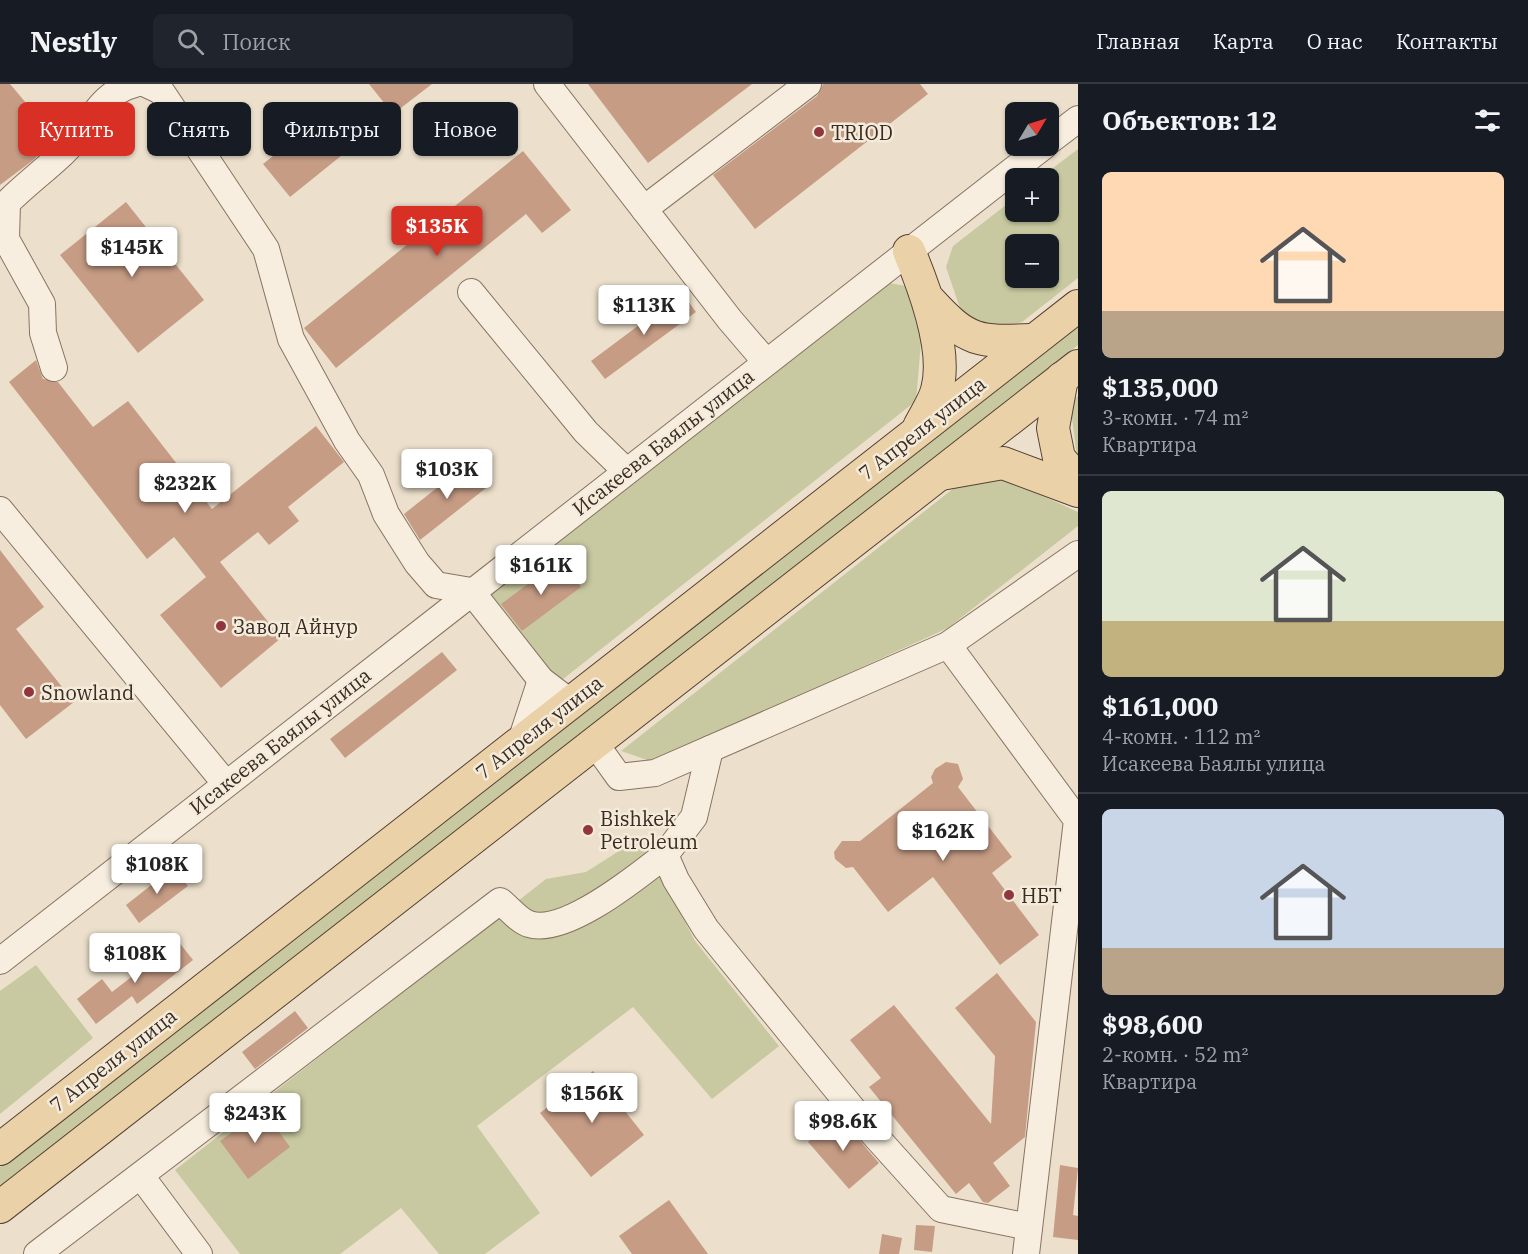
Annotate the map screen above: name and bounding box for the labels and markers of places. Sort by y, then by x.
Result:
place label: TRIOD [831,119,893,146]
marker: TRIOD [812,125,826,139]
pin: $135K [395,206,479,257]
pin: $145K [90,227,174,278]
pin: $113K [602,285,686,336]
pin: $103K [405,449,489,500]
pin: $232K [143,463,227,514]
pin: $161K [499,545,583,596]
place label: Завод Айнур [233,613,358,640]
marker: Завод Айнур [214,619,228,633]
place label: Snowland [41,679,134,706]
marker: Snowland [22,685,36,699]
place label: Bishkek Petroleum [600,805,698,855]
pin: $162K [901,811,985,862]
marker: Bishkek Petroleum [581,823,595,837]
pin: $108K [115,844,199,895]
place label: НБТ [1021,882,1062,909]
marker: НБТ [1002,888,1016,902]
pin: $108K [93,933,177,984]
pin: $156K [550,1073,634,1124]
pin: $243K [213,1093,297,1144]
pin: $98.6K [794,1101,892,1152]

